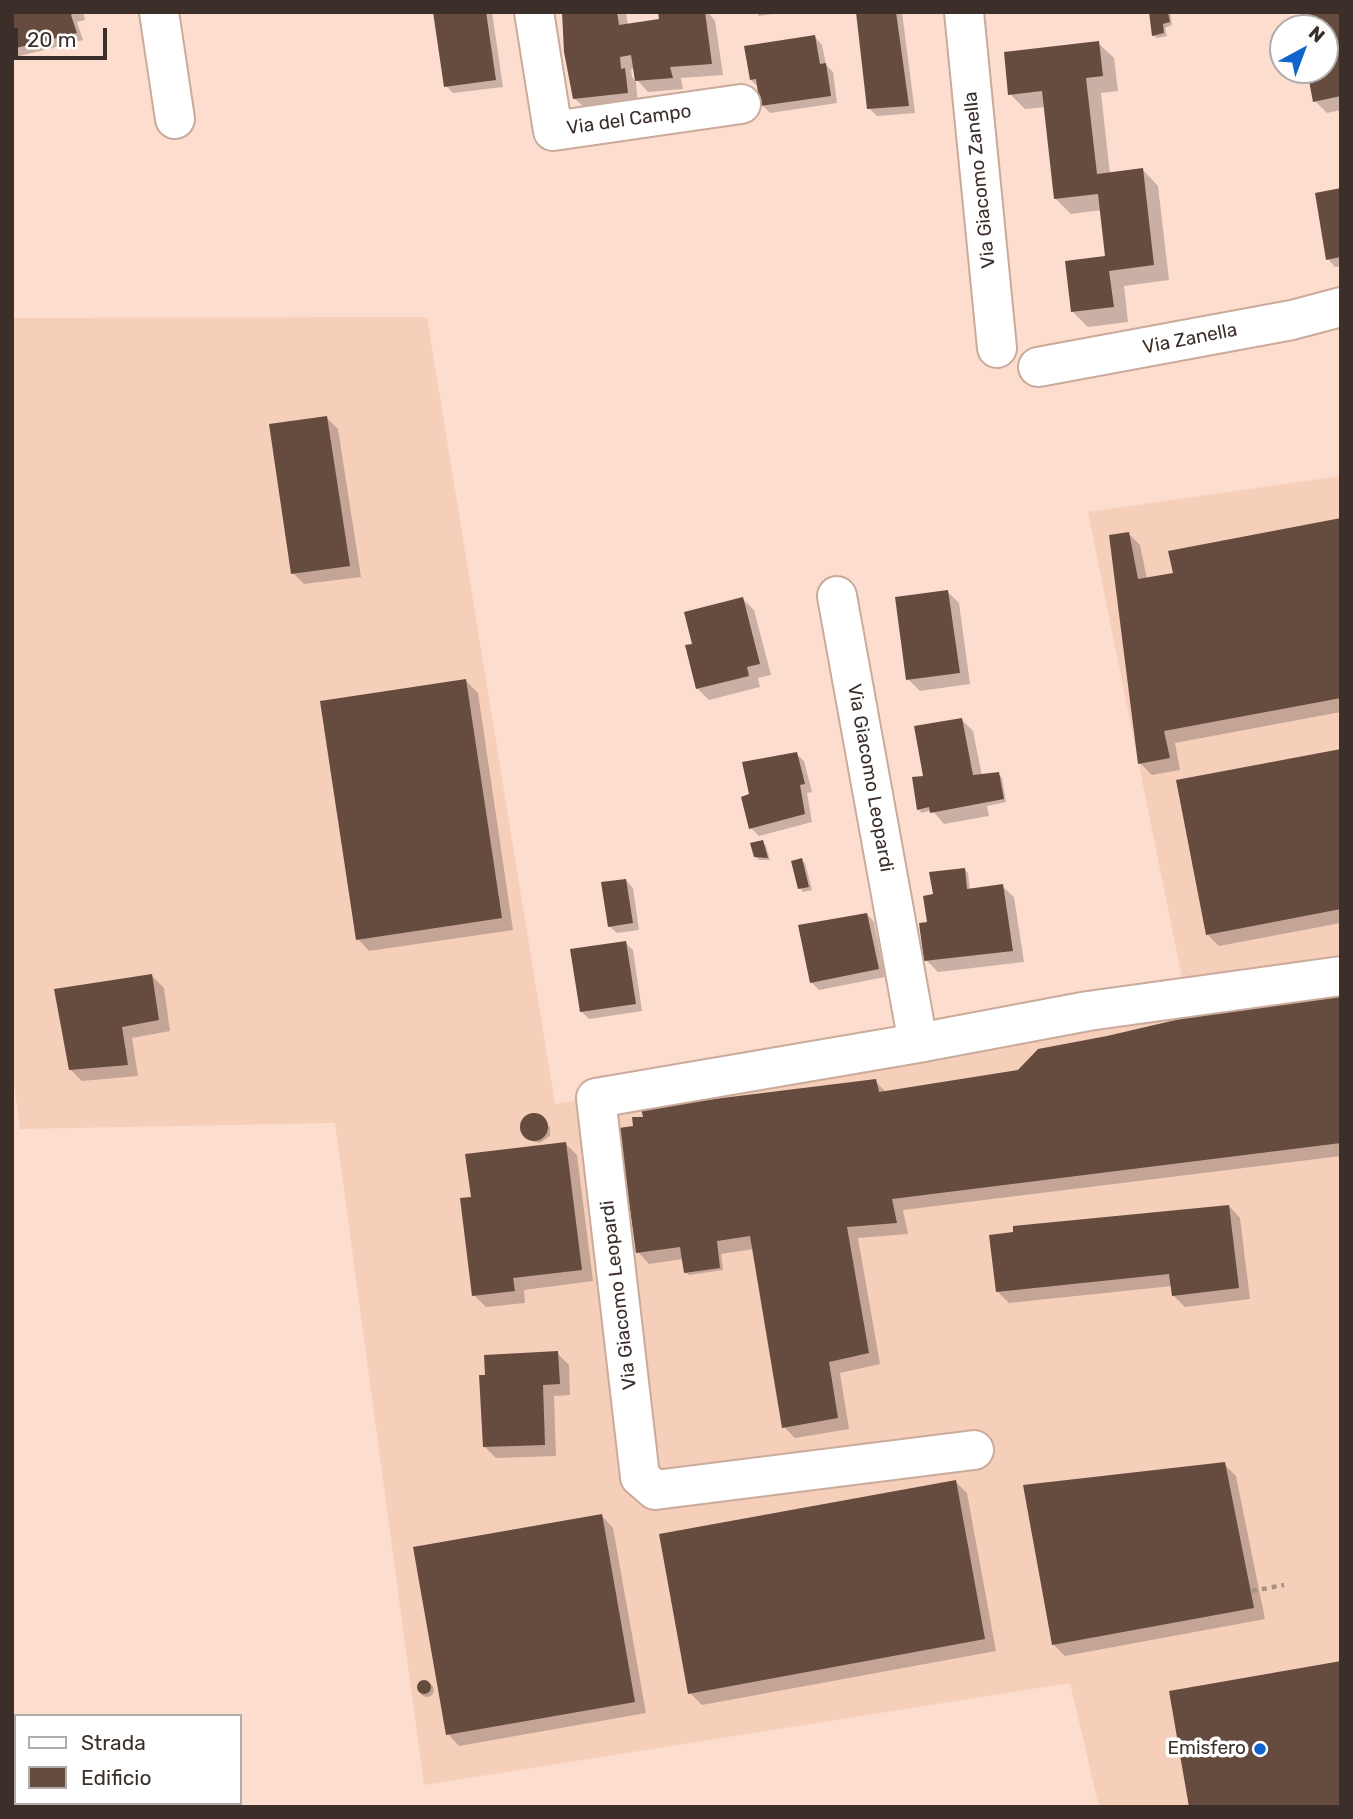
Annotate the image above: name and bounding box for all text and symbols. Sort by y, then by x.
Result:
scale bar [18,14,110,58]
north arrow [1269,14,1339,84]
text: N [1304,21,1329,47]
text: 20 m [27,27,76,52]
street label: Via Giacomo Zanella [959,90,1001,270]
street label: Via del Campo [565,100,693,140]
street label: Via Zanella [1141,319,1239,359]
street label: Via Giacomo Leopardi [842,682,898,874]
street label: Via Giacomo Leopardi [596,1199,642,1391]
legend [14,1714,242,1805]
text: Strada [81,1730,146,1755]
place label: Emisfero [1168,1738,1246,1760]
marker: Emisfero [1252,1741,1268,1757]
text: Edificio [81,1765,151,1790]

